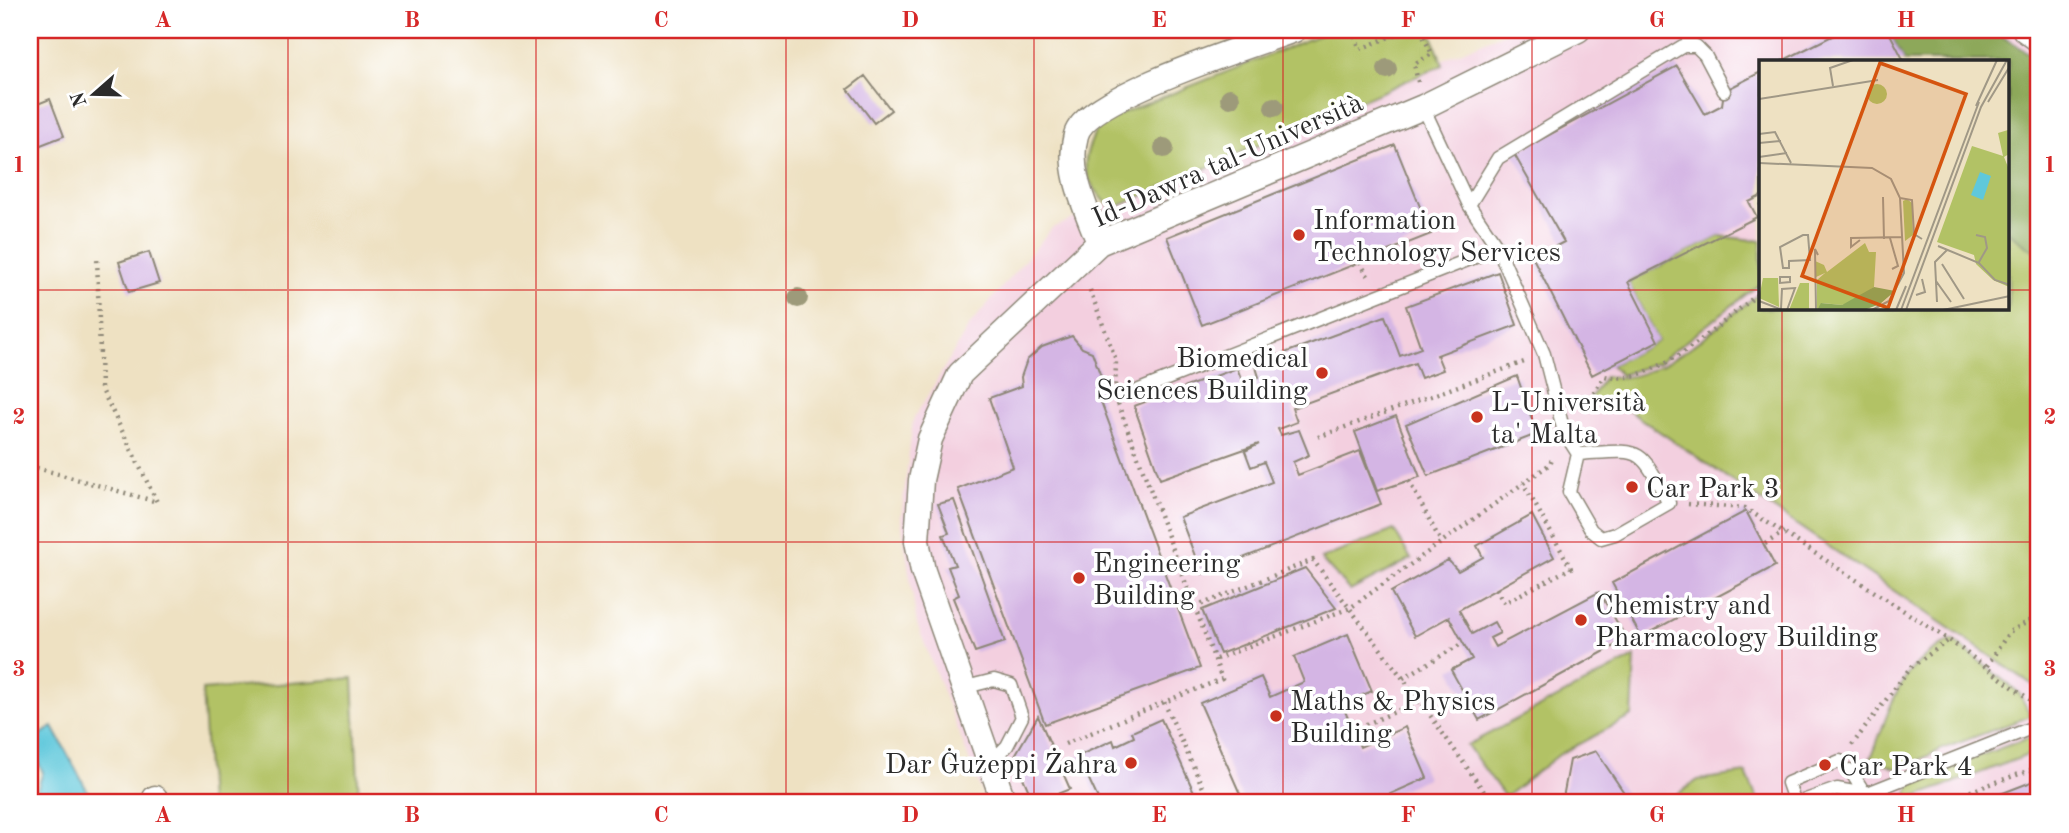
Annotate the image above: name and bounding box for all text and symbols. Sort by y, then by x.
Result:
text: A [154,9,172,32]
text: B [404,9,420,32]
text: C [653,9,669,32]
text: D [901,9,919,32]
text: E [1151,9,1167,32]
text: F [1400,9,1416,32]
text: G [1649,9,1665,32]
text: H [1897,9,1915,32]
north arrow [60,60,130,130]
inset map [1759,60,2010,310]
text: N [69,88,92,109]
street label: Id-Dawra tal-Università [1089,89,1368,234]
text: 1 [12,154,26,177]
text: 1 [2043,154,2057,177]
place label: Information Technology Services [1313,208,1561,268]
marker: Information Technology Services [1291,227,1307,243]
place label: Biomedical Sciences Building [1096,346,1308,406]
marker: Biomedical Sciences Building [1314,365,1330,381]
place label: L-Università ta' Malta [1491,390,1646,450]
text: 2 [12,406,26,429]
text: 2 [2043,406,2057,429]
marker: L-Università ta' Malta [1469,409,1485,425]
place label: Car Park 3 [1646,476,1780,504]
marker: Car Park 3 [1624,479,1640,495]
place label: Engineering Building [1093,551,1240,611]
marker: Engineering Building [1071,570,1087,586]
place label: Chemistry and Pharmacology Building [1595,593,1878,653]
marker: Chemistry and Pharmacology Building [1573,612,1589,628]
text: 3 [12,658,26,681]
text: 3 [2043,658,2057,681]
place label: Maths & Physics Building [1290,689,1495,749]
marker: Maths & Physics Building [1268,708,1284,724]
place label: Dar Ġużeppi Żahra [885,748,1117,780]
place label: Car Park 4 [1839,754,1973,782]
marker: Dar Ġużeppi Żahra [1123,755,1139,771]
marker: Car Park 4 [1817,757,1833,773]
text: A [154,804,172,827]
text: B [404,804,420,827]
text: C [653,804,669,827]
text: D [901,804,919,827]
text: E [1151,804,1167,827]
text: F [1400,804,1416,827]
text: G [1649,804,1665,827]
text: H [1897,804,1915,827]

